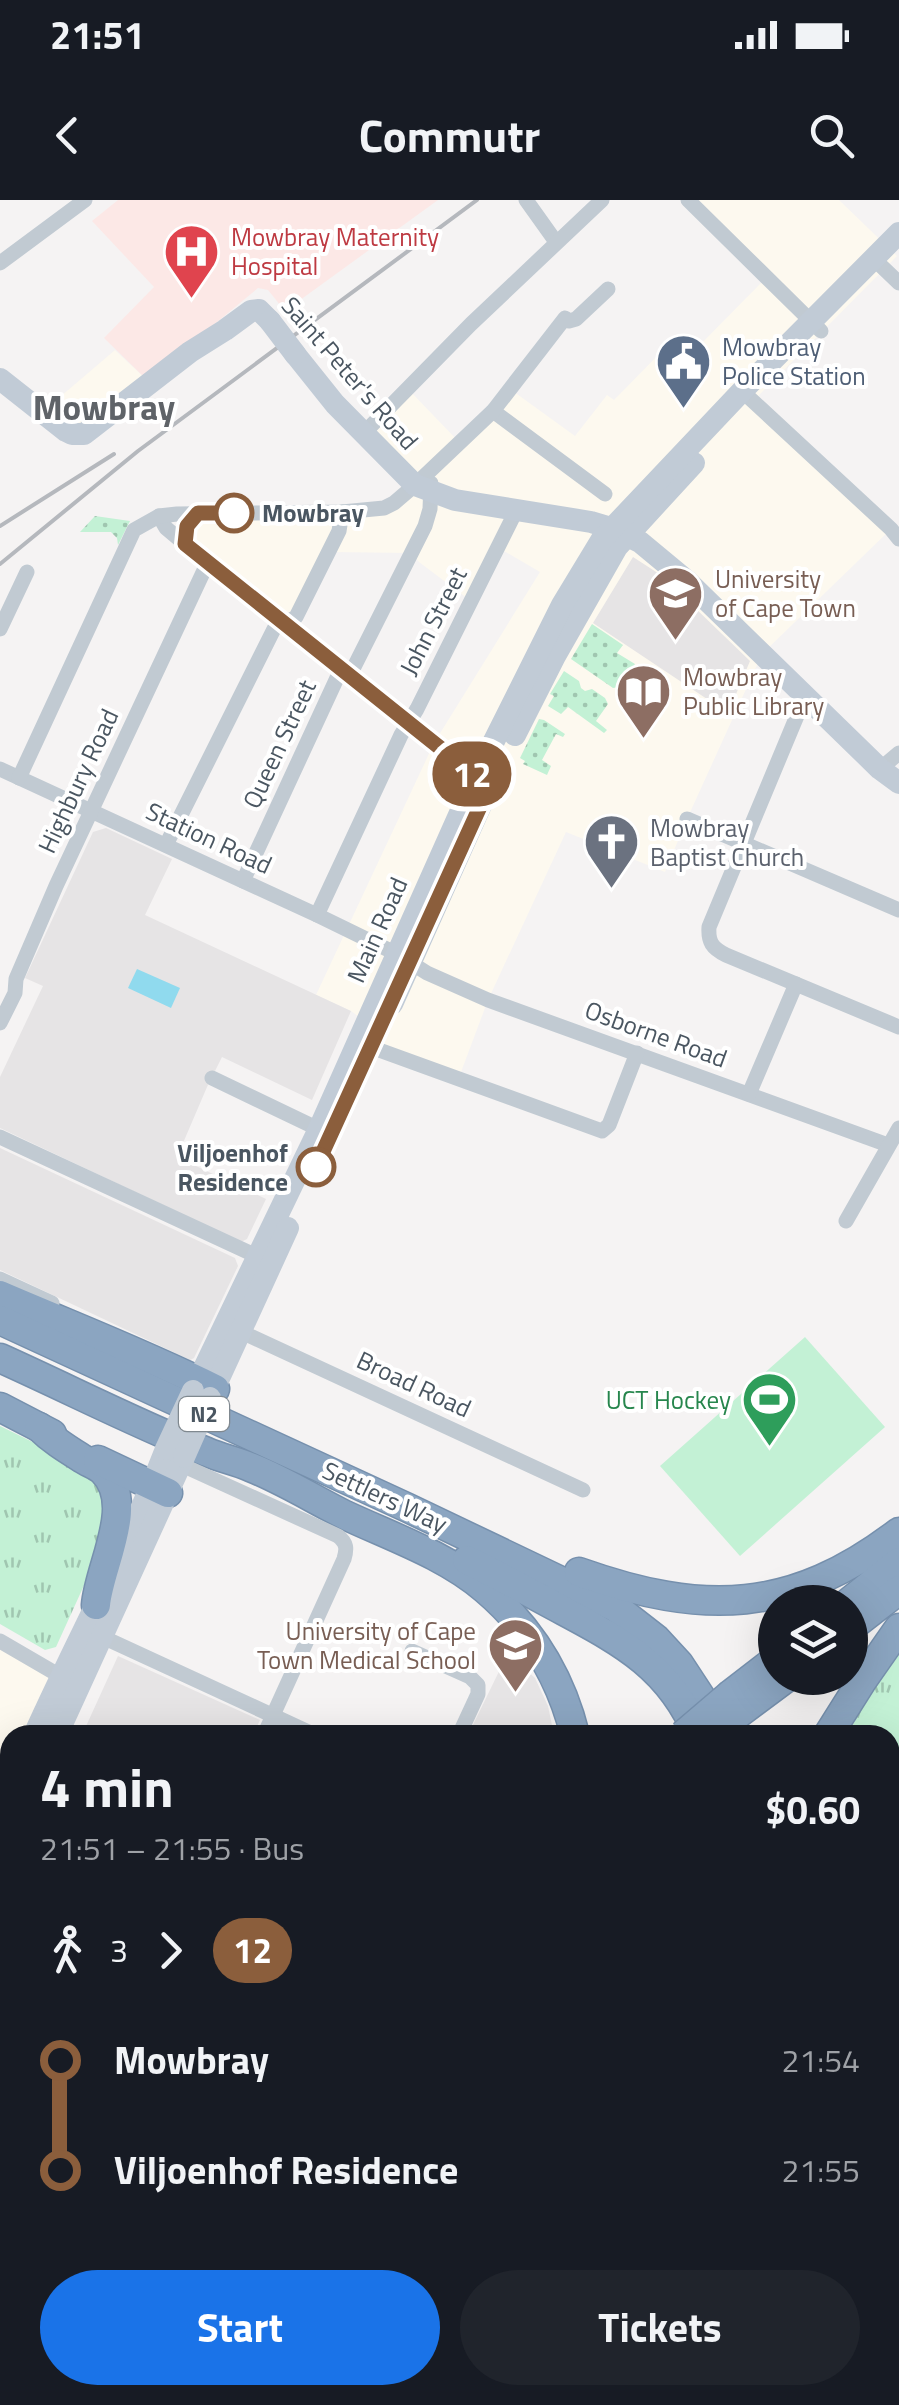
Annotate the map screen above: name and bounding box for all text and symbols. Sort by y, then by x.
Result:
text: 21:51 [50,6,145,64]
text: Commutr [359,101,540,169]
icon: back [40,108,95,163]
icon: search [804,108,859,163]
place label: Mowbray Maternity Hospital [231,218,439,285]
hospital icon: Mowbray Maternity Hospital [162,221,222,300]
street label: Saint Peter's Road [272,288,428,458]
place label: Mowbray Police Station [722,328,866,395]
public building icon: Mowbray Police Station [653,331,713,410]
district label: Mowbray [33,380,175,434]
marker: Mowbray [215,494,253,532]
place label: Mowbray [262,494,364,532]
street label: John Street [389,560,477,682]
place label: University of Cape Town [715,560,856,627]
school or university icon: University of Cape Town [646,563,706,642]
place label: Mowbray Public Library [683,658,824,725]
library icon: Mowbray Public Library [614,661,674,740]
street label: Queen Street [233,673,326,815]
street label: Highbury Road [28,703,128,859]
line badge: 12 [427,742,517,806]
text: 12 [452,747,492,801]
street label: Station Road [140,792,278,884]
place label: Mowbray Baptist Church [650,809,804,876]
church icon: Mowbray Baptist Church [581,812,641,891]
street label: Main Road [337,871,417,989]
street label: Osborne Road [580,991,732,1077]
place label: Viljoenhof Residence [177,1134,288,1201]
marker: Viljoenhof Residence [297,1148,335,1186]
street label: Broad Road [351,1341,477,1427]
sports icon: UCT Hockey [740,1370,800,1449]
place label: UCT Hockey [606,1381,731,1419]
road number: N2 [179,1397,229,1431]
street label: Settlers Way [316,1451,454,1543]
map controls [758,1585,868,1695]
button: layers [758,1585,868,1695]
place label: University of Cape Town Medical School [257,1612,476,1679]
school or university icon: University of Cape Town Medical School [485,1615,545,1694]
text: 4 min [40,1745,174,1828]
text: $0.60 [765,1781,860,1839]
text: 21:51 – 21:55 · Bus [40,1824,304,1872]
icon: walk [40,1923,95,1978]
icon: forward [143,1923,198,1978]
text: 12 [233,1923,272,1977]
text: 3 [110,1926,128,1974]
text: Mowbray [114,2031,269,2089]
text: 21:54 [781,2036,860,2084]
text: Viljoenhof Residence [114,2141,458,2199]
text: 21:55 [781,2146,860,2194]
button: Start [40,2270,440,2385]
button: Tickets [460,2270,860,2385]

